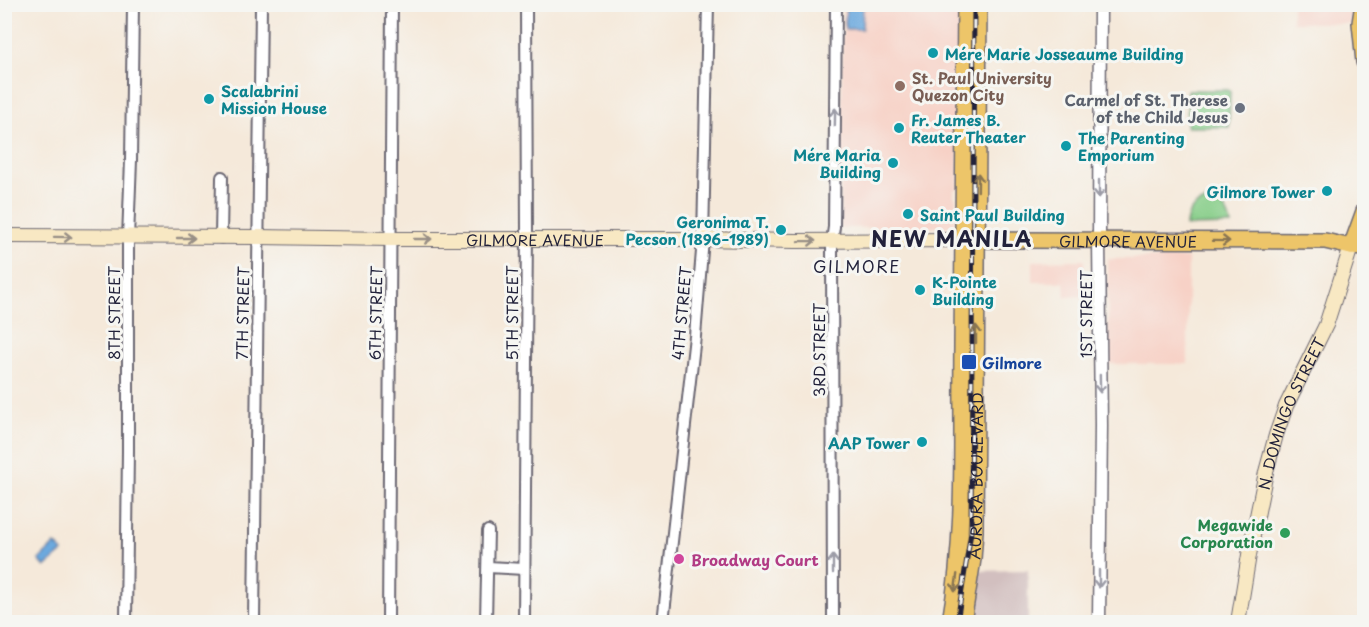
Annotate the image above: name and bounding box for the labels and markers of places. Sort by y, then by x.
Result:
place label: Mére Marie Josseaume Building [945,42,1184,65]
marker: Mére Marie Josseaume Building [926,46,940,60]
place label: St. Paul University Quezon City [912,66,1052,106]
place label: Scalabrini Mission House [221,79,327,119]
marker: St. Paul University Quezon City [893,79,907,93]
place label: Carmel of St. Therese of the Child Jesus [1065,88,1228,128]
marker: Scalabrini Mission House [202,92,216,106]
marker: Carmel of St. Therese of the Child Jesus [1233,101,1247,115]
place label: Fr. James B. Reuter Theater [911,108,1026,148]
marker: Fr. James B. Reuter Theater [892,121,906,135]
place label: The Parenting Emporium [1078,126,1185,166]
marker: The Parenting Emporium [1059,139,1073,153]
place label: Mére Maria Building [793,143,882,183]
marker: Mére Maria Building [886,156,900,170]
place label: Gilmore Tower [1207,180,1315,203]
marker: Gilmore Tower [1320,184,1334,198]
place label: Saint Paul Building [920,203,1065,226]
marker: Saint Paul Building [901,207,915,221]
place label: Geronima T. Pecson (1896–1989) [626,210,769,250]
marker: Geronima T. Pecson (1896–1989) [774,223,788,237]
place label: K-Pointe Building [932,270,997,310]
marker: K-Pointe Building [913,283,927,297]
place label: Gilmore [982,351,1042,374]
marker: Gilmore [960,353,978,371]
place label: AAP Tower [827,431,910,454]
marker: AAP Tower [915,435,929,449]
place label: Megawide Corporation [1180,513,1273,553]
marker: Megawide Corporation [1278,526,1292,540]
place label: Broadway Court [691,548,819,571]
marker: Broadway Court [672,552,686,566]

